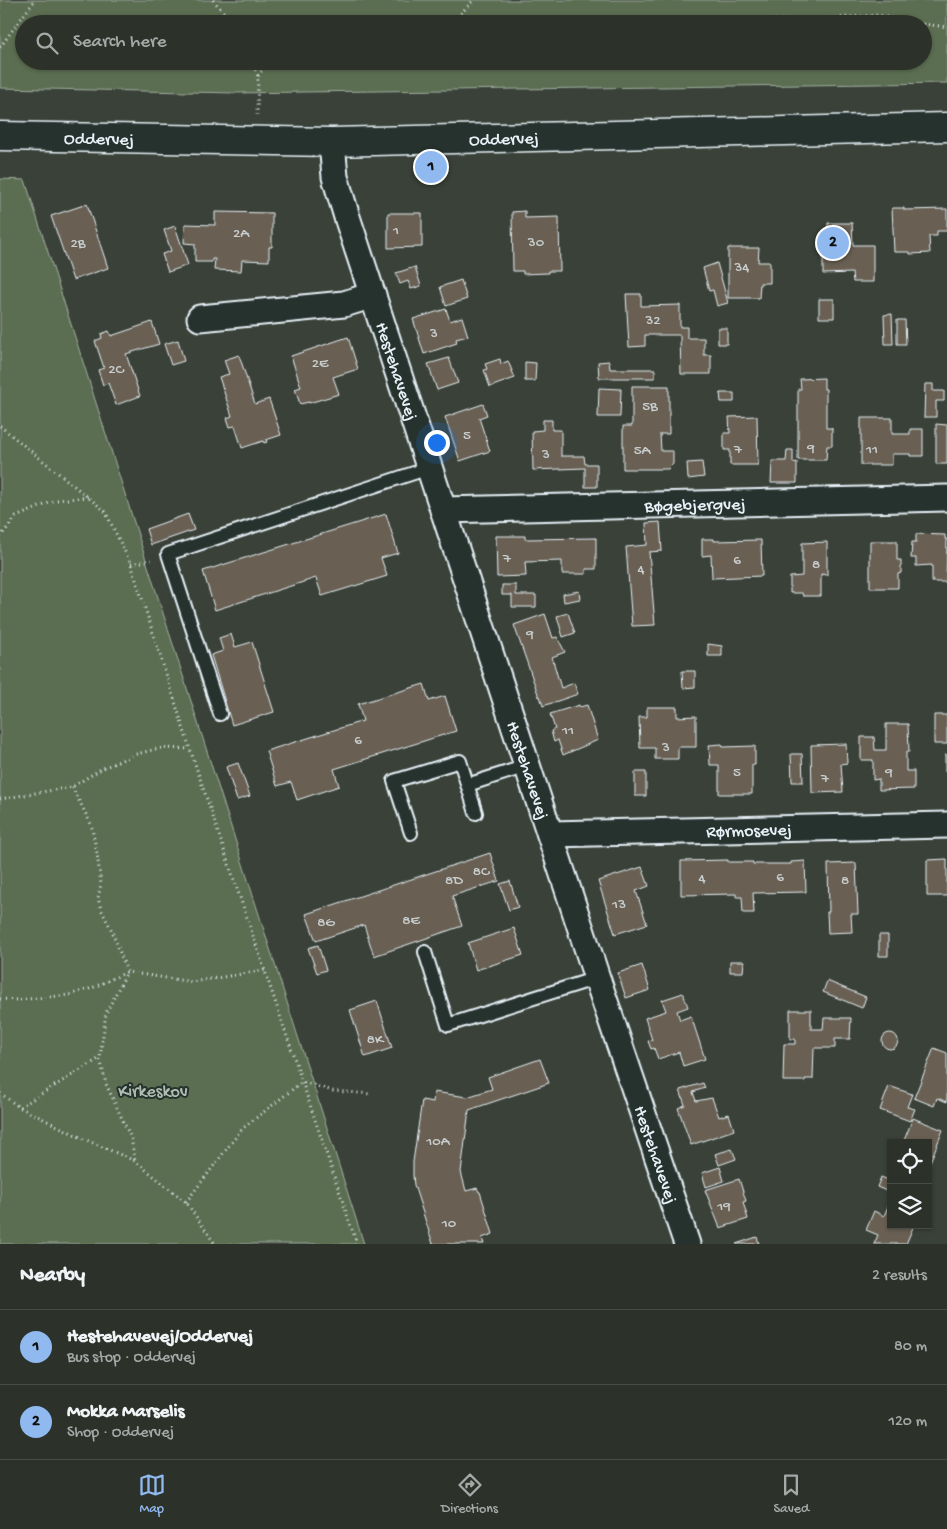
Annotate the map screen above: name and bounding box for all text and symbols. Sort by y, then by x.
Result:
search box [15,15,932,70]
icon: search [33,29,61,57]
text: Search here [73,31,167,54]
street label: Oddervej [64,129,134,151]
street label: Oddervej [469,129,539,152]
pin: 1 [415,148,447,186]
house number: 1 [392,222,399,240]
pin: 2 [817,224,849,262]
house number: 2A [233,225,250,243]
house number: 30 [527,234,545,252]
house number: 2B [70,235,86,253]
house number: 34 [734,259,749,277]
house number: 32 [644,312,661,330]
street label: Hestehavevej [369,320,421,424]
house number: 3 [429,325,438,343]
house number: 2E [312,355,329,373]
house number: 2C [108,361,125,379]
house number: 5B [642,398,658,416]
house number: 5 [463,427,471,445]
your location [424,430,450,456]
house number: 9 [806,440,815,458]
house number: 7 [733,441,743,459]
house number: 11 [865,441,878,459]
house number: 5A [634,442,652,460]
house number: 3 [541,446,550,464]
street label: Bøgebjergvej [643,495,746,518]
house number: 7 [502,550,512,568]
house number: 6 [733,552,741,570]
house number: 8 [812,556,820,574]
house number: 4 [637,561,645,579]
house number: 9 [525,626,534,644]
street label: Hestehavevej [500,719,552,823]
house number: 11 [561,722,574,740]
house number: 6 [354,732,362,750]
house number: 3 [661,739,670,757]
house number: 5 [733,764,741,782]
house number: 9 [884,764,893,782]
house number: 7 [820,770,830,788]
street label: Rørmosevej [706,821,792,843]
house number: 8C [473,863,490,881]
house number: 6 [776,869,784,887]
house number: 4 [698,870,706,888]
house number: 8D [445,872,463,890]
house number: 8 [841,872,849,890]
house number: 13 [611,896,626,914]
house number: 8E [402,912,420,930]
house number: 8G [317,914,335,932]
house number: 8K [367,1031,385,1049]
park label: Kirkeskov [118,1082,188,1103]
street label: Hestehavevej [628,1103,681,1207]
house number: 10A [425,1133,451,1151]
map controls [887,1139,932,1229]
button: locate [887,1139,932,1184]
button: layers [887,1184,932,1229]
house number: 19 [716,1198,731,1216]
house number: 10 [441,1215,457,1233]
text: Nearby [20,1264,85,1289]
text: 2 results [872,1267,927,1286]
text: Hestehavevej/Oddervej [67,1326,253,1349]
text: 1 [33,1338,39,1357]
text: 80 m [894,1338,927,1357]
text: Bus stop · Oddervej [67,1349,196,1368]
text: Mokka Marselis [67,1401,185,1424]
text: 2 [32,1413,40,1432]
text: 120 m [888,1413,927,1432]
text: Shop · Oddervej [67,1424,174,1443]
tab: Map [138,1471,166,1518]
tab: Directions [441,1471,498,1518]
tab: Saved [773,1471,809,1518]

